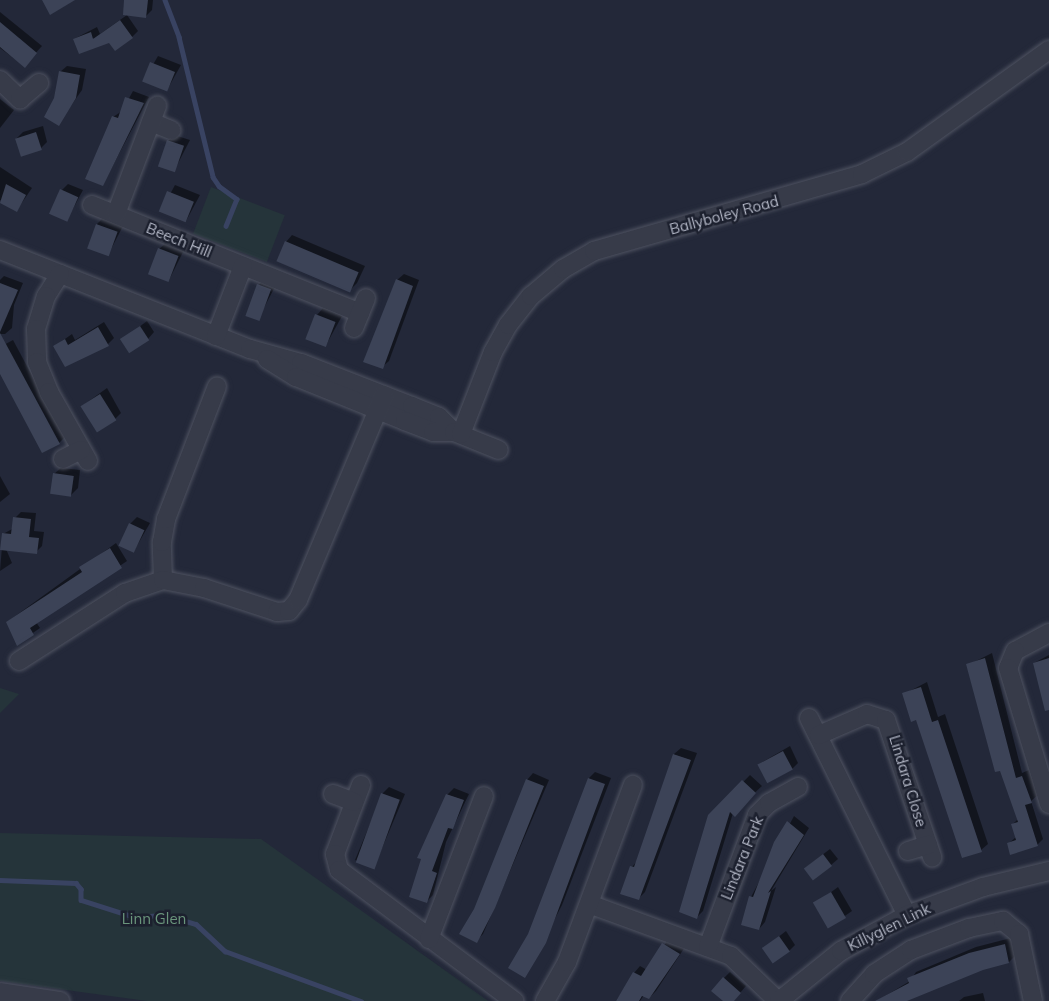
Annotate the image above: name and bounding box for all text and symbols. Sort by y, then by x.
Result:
street label: Ballyboley Road [668,192,780,238]
street label: Beech Hill [144,219,214,261]
street label: Lindara Close [886,733,930,829]
street label: Lindara Park [717,814,767,902]
street label: Killyglen Link [845,899,933,955]
park label: Linn Glen [122,910,186,928]

